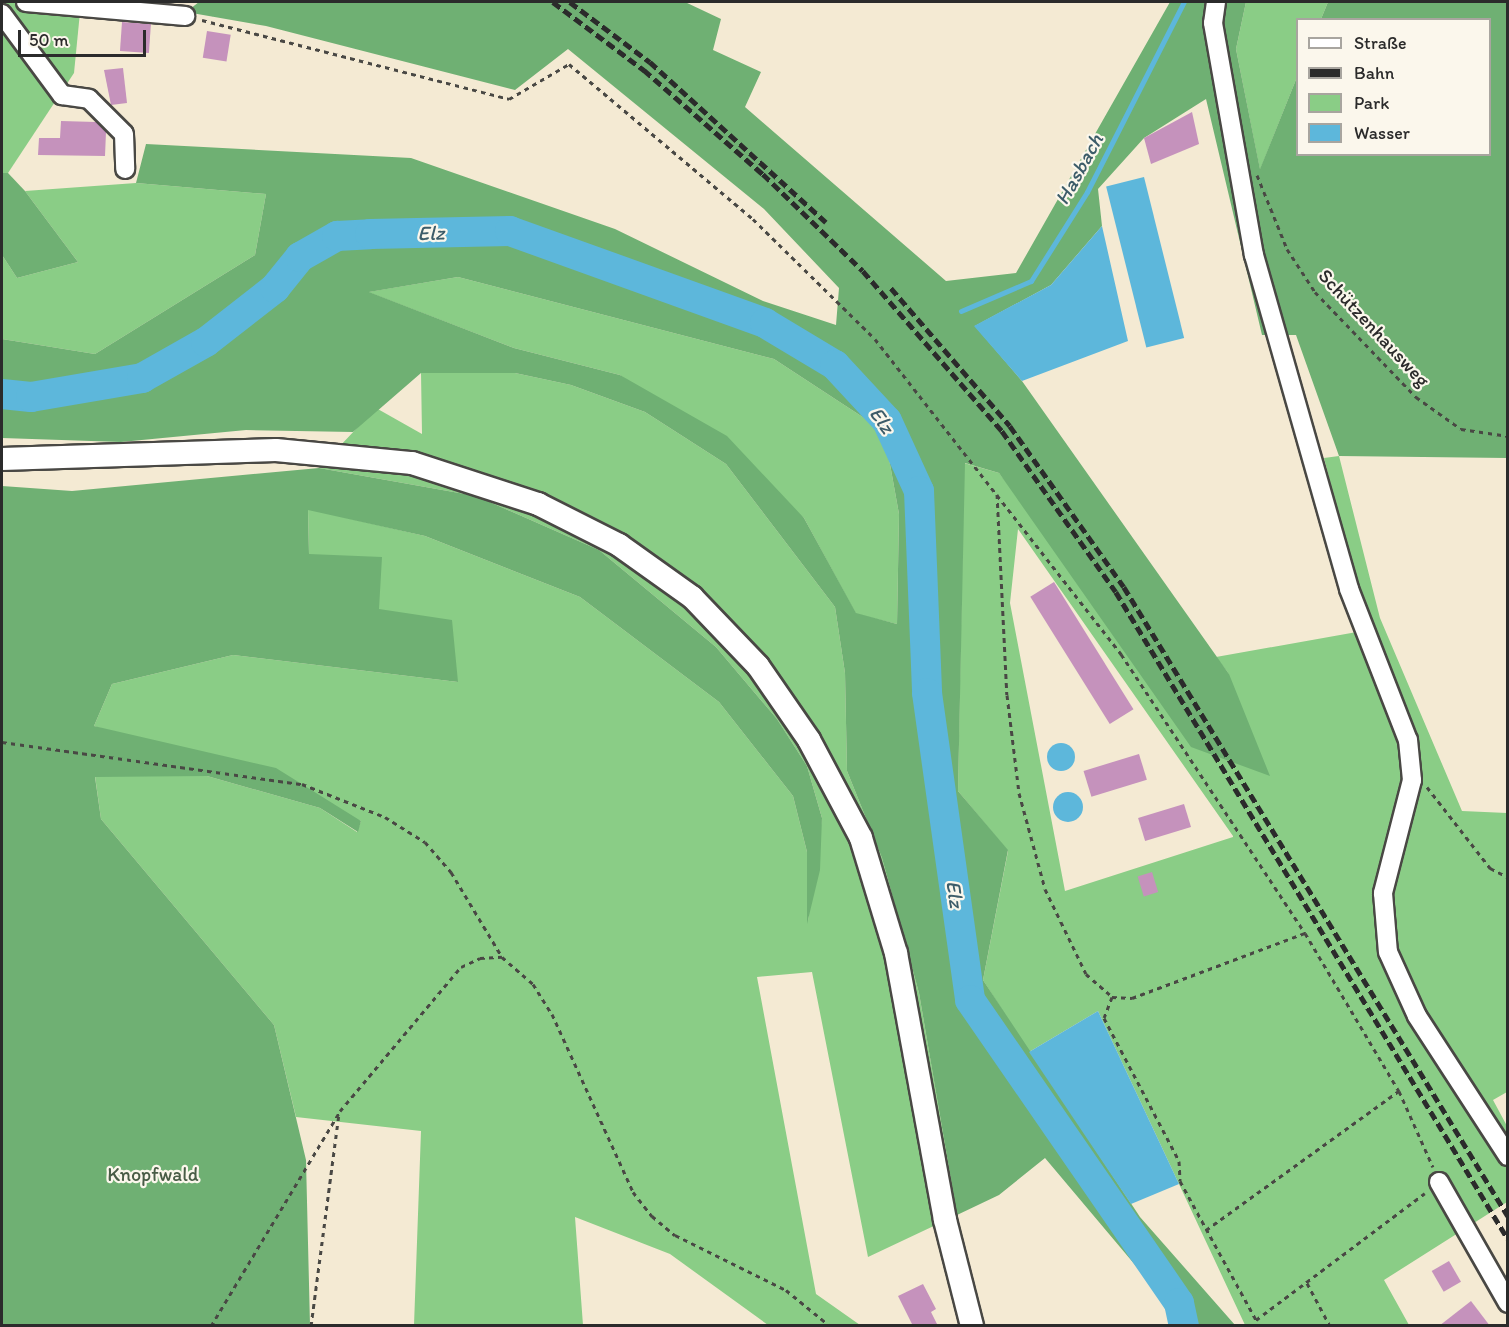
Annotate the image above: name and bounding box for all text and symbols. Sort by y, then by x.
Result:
scale bar [21,18,148,56]
legend [1296,18,1491,156]
text: 50 m [29,29,69,51]
text: Straße [1354,32,1407,54]
text: Bahn [1354,62,1394,84]
text: Park [1354,92,1389,114]
text: Wasser [1354,122,1410,144]
water label: Hasbach [1049,129,1109,209]
water label: Elz [417,220,445,246]
street label: Schützenhausweg [1313,264,1435,392]
water label: Elz [864,402,900,438]
water label: Elz [941,879,969,909]
park label: Knopfwald [107,1162,199,1186]

